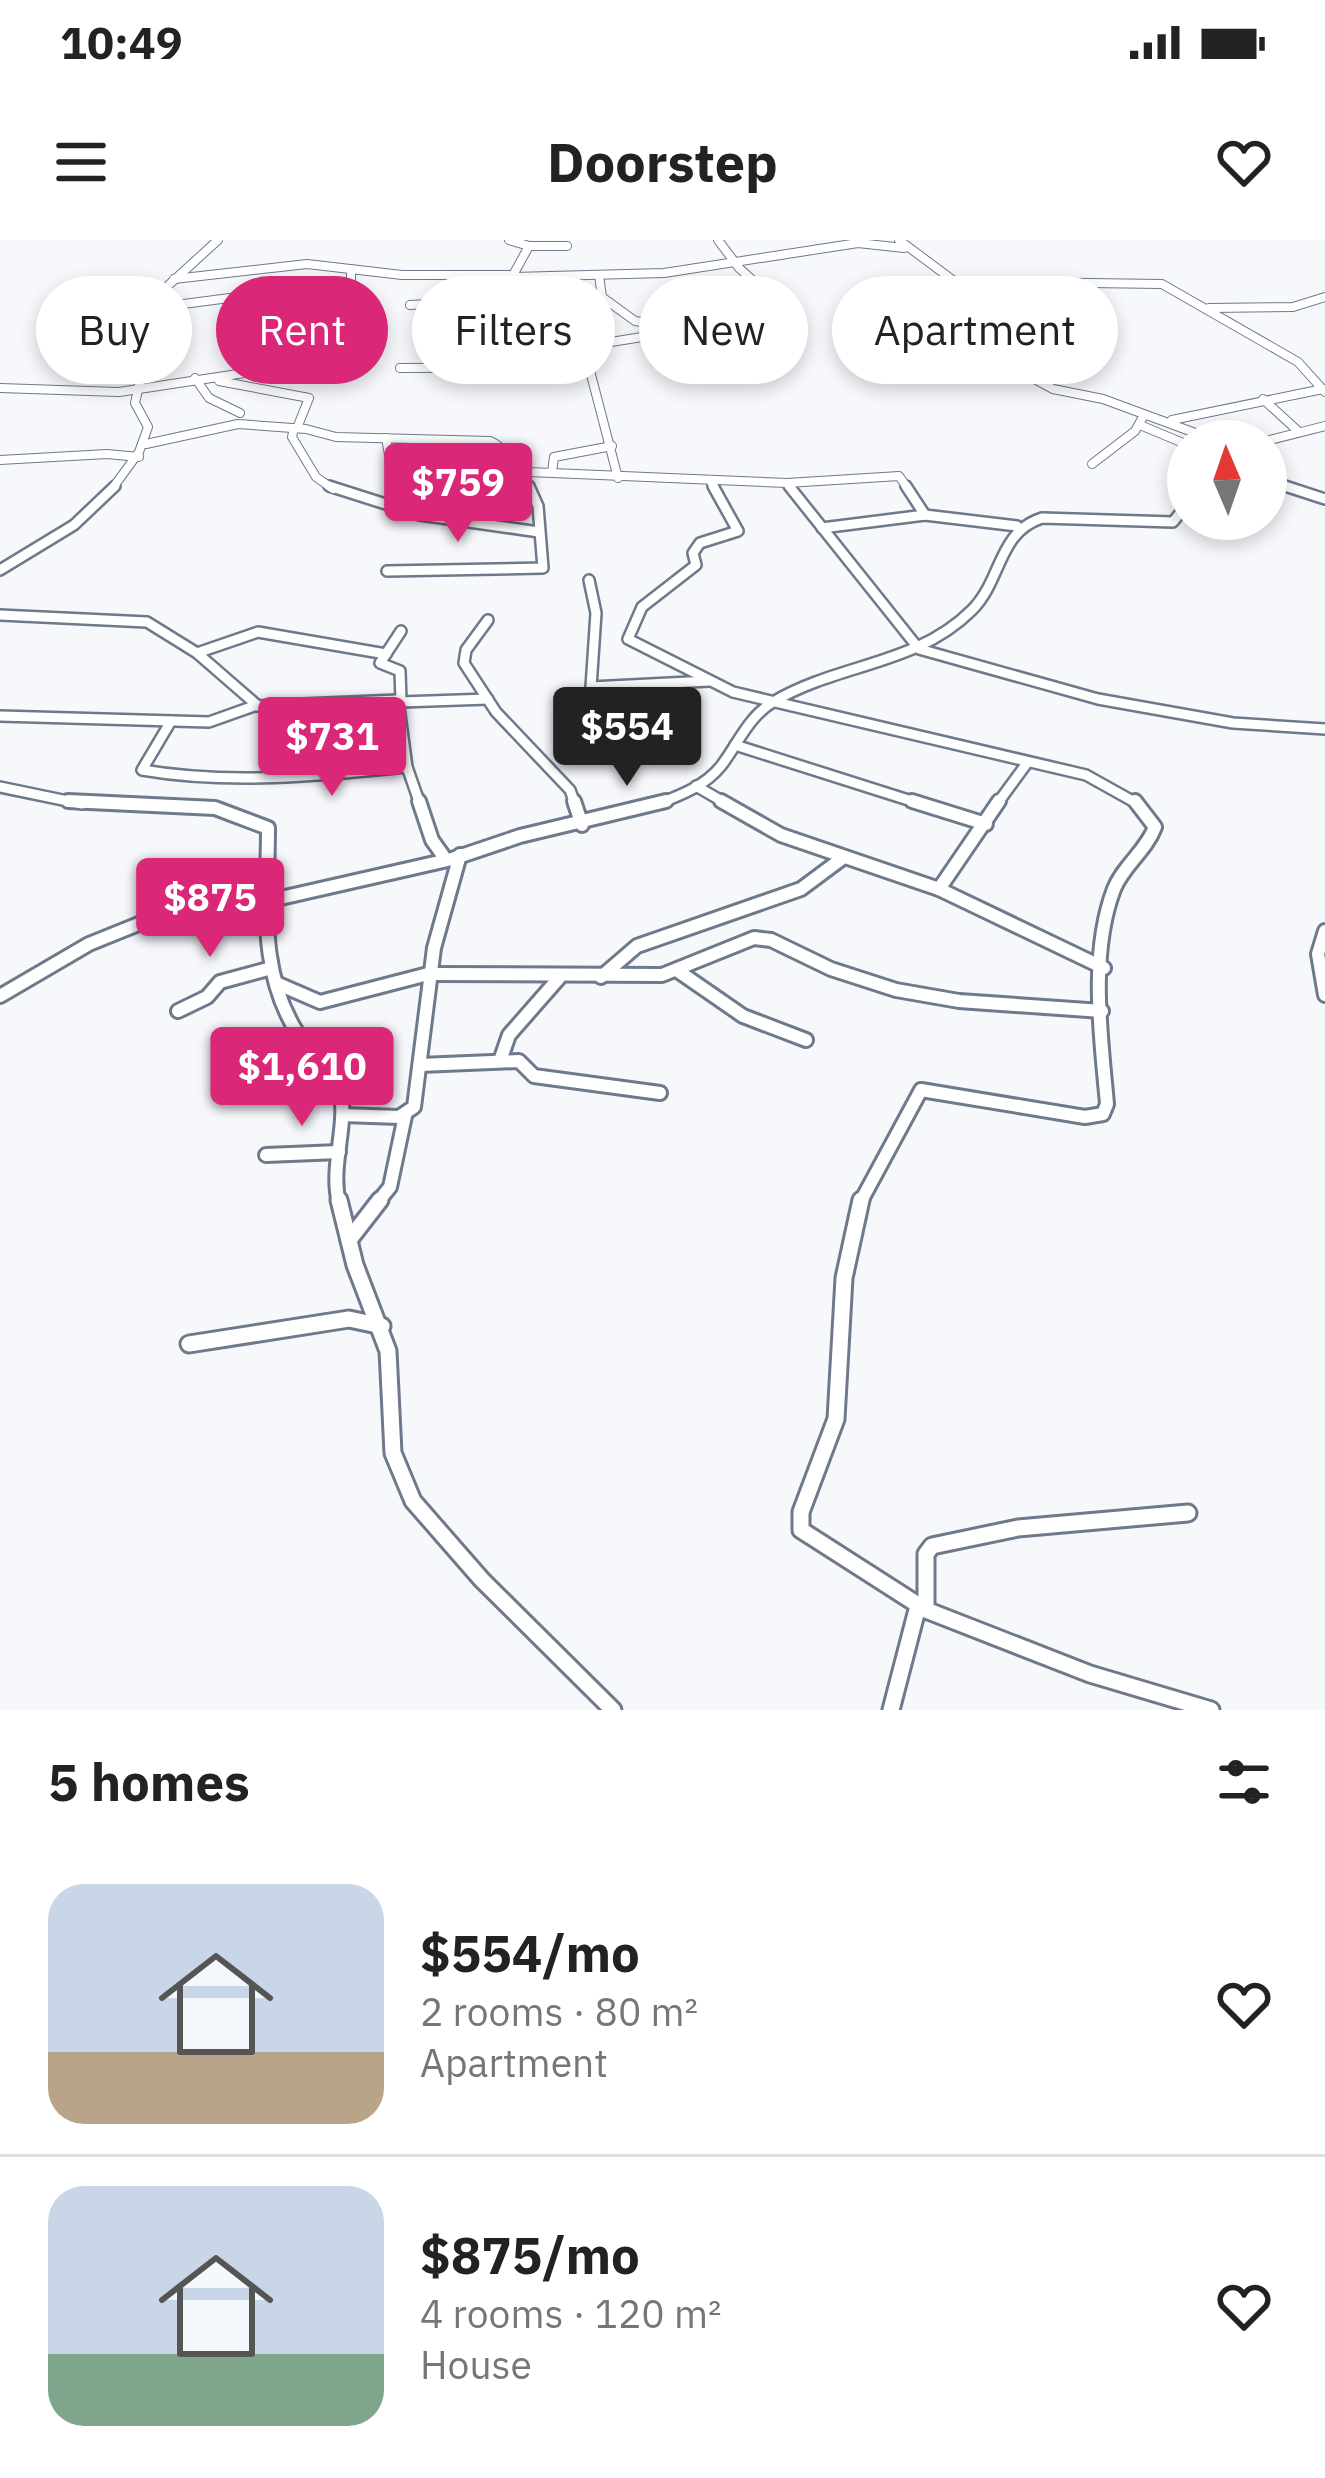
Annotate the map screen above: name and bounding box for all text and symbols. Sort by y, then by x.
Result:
text: 10:49 [60,13,183,71]
text: Doorstep [547,127,778,197]
icon: menu [48,129,114,195]
icon: heart [1211,129,1277,195]
chip: Buy [36,276,192,384]
chip: Rent [216,276,388,384]
chip: Filters [412,276,615,384]
chip: New [639,276,808,384]
chip: Apartment [832,276,1118,384]
north arrow [1167,420,1287,540]
map controls [1167,420,1287,540]
pin: $759 [387,443,529,545]
text: $759 [411,456,505,507]
pin: $554 [556,687,698,789]
pin: $731 [261,697,403,799]
text: $554 [580,700,674,751]
text: $731 [285,710,379,761]
pin: $875 [139,858,281,960]
text: $875 [163,871,257,922]
pin: $1,610 [204,1027,400,1129]
text: $1,610 [237,1040,367,1091]
text: 5 homes [48,1749,250,1815]
icon: filters [1211,1749,1277,1815]
text: $554/mo [420,1920,640,1986]
icon: home [144,1932,288,2076]
icon: heart [1211,1971,1277,2037]
text: 2 rooms · 80 m² [420,1986,698,2037]
text: Apartment [420,2037,608,2088]
text: $875/mo [420,2222,640,2288]
icon: home [144,2234,288,2378]
icon: heart [1211,2273,1277,2339]
text: 4 rooms · 120 m² [420,2288,722,2339]
text: House [420,2339,532,2390]

